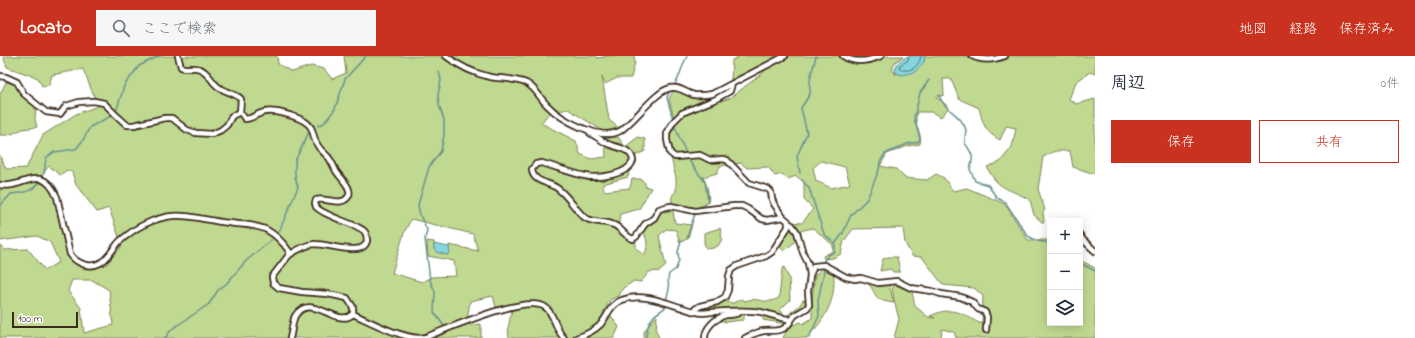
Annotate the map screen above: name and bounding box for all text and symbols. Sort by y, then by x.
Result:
search box [96,10,376,46]
text: Locato [20,15,72,42]
icon: search [110,17,132,39]
text: ここで検索 [142,18,217,40]
text: 地図 [1239,19,1267,40]
text: 経路 [1289,19,1317,40]
text: 保存済み [1339,19,1395,40]
text: 周辺 [1111,71,1145,96]
text: 0件 [1380,74,1399,93]
button: 保存 [1111,120,1251,163]
button: 共有 [1259,120,1399,163]
map controls [1047,218,1083,326]
button: + [1047,218,1083,254]
button: − [1047,254,1083,290]
button: layers [1047,290,1083,326]
scale bar [12,310,78,329]
text: 100 m [18,311,42,327]

